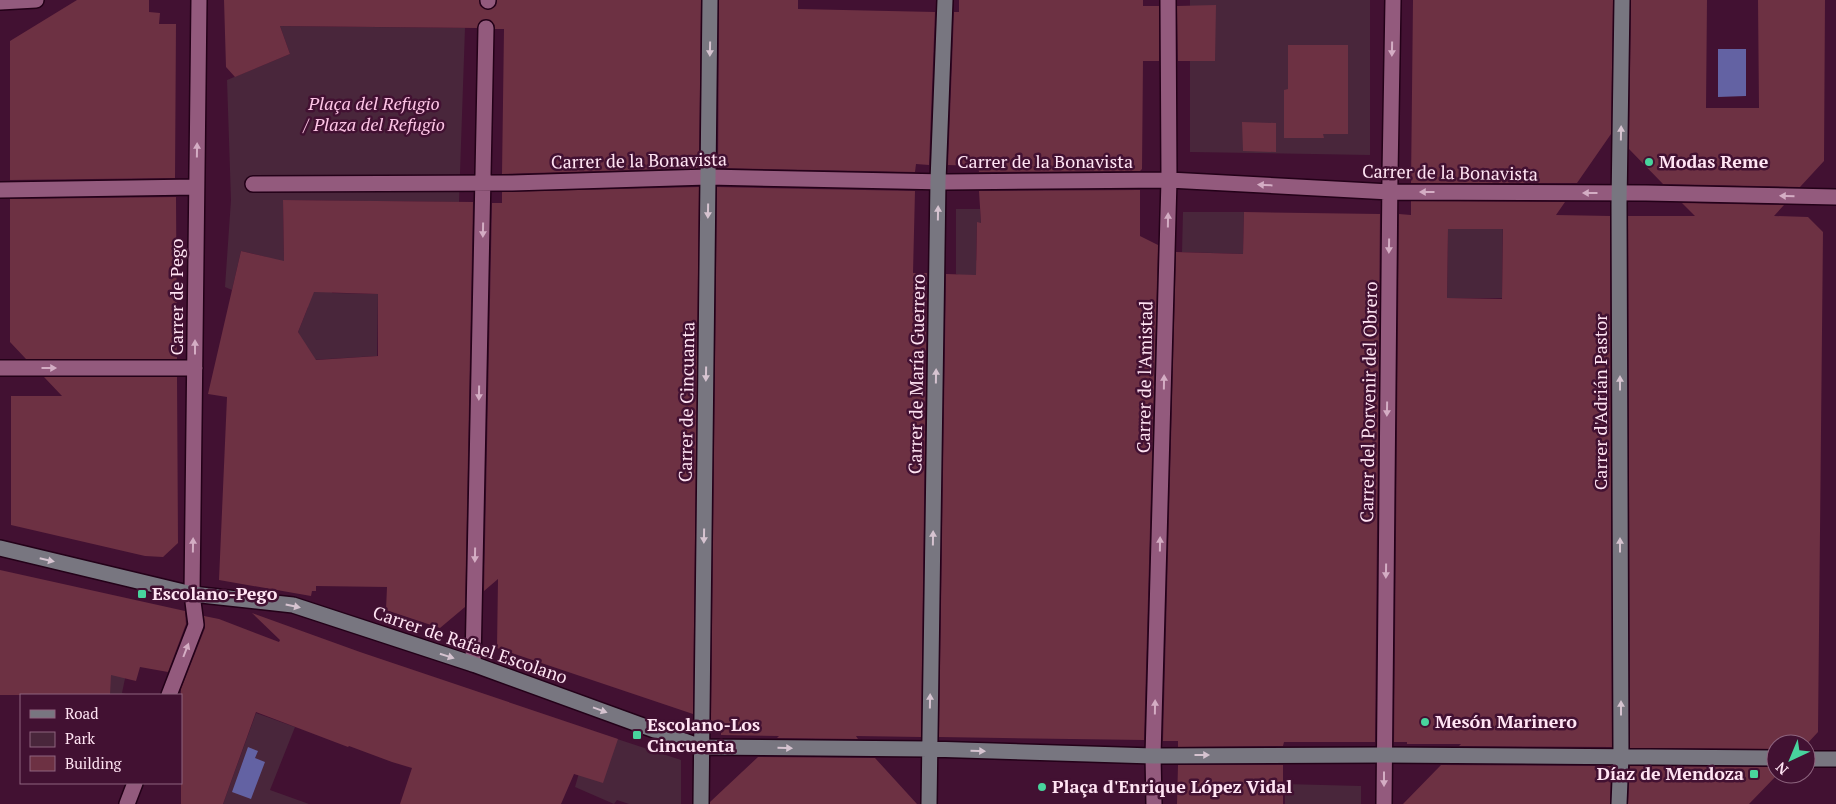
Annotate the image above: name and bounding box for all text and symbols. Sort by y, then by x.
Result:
one-way arrow [705,41,713,57]
one-way arrow [1388,41,1396,57]
park label: Plaça del Refugio / Plaza del Refugio [302,91,445,136]
one-way arrow [1617,124,1625,140]
one-way arrow [193,142,201,158]
street label: Carrer de la Bonavista [551,146,727,174]
street label: Carrer de la Bonavista [957,149,1133,173]
place label: Modas Reme [1659,149,1769,173]
marker: Modas Reme [1643,156,1655,168]
street label: Carrer de la Bonavista [1362,158,1538,186]
one-way arrow [1257,181,1273,189]
one-way arrow [1419,188,1435,196]
one-way arrow [1582,189,1598,197]
one-way arrow [1779,192,1795,200]
one-way arrow [704,203,712,219]
one-way arrow [934,205,942,221]
one-way arrow [1164,211,1172,227]
one-way arrow [478,223,486,239]
street label: Carrer de Pego [164,238,188,355]
one-way arrow [1385,238,1393,254]
street label: Carrer de María Guerrero [902,274,930,474]
street label: Carrer del Porvenir del Obrero [1354,281,1382,523]
street label: Carrer de l'Amistad [1131,301,1157,453]
street label: Carrer d'Adrián Pastor [1588,314,1612,490]
street label: Carrer de Cincuanta [673,322,699,482]
one-way arrow [191,339,199,355]
one-way arrow [41,364,57,372]
one-way arrow [702,366,710,382]
one-way arrow [932,367,940,383]
one-way arrow [1160,374,1168,390]
one-way arrow [1616,374,1624,390]
one-way arrow [475,385,483,401]
one-way arrow [1383,401,1391,417]
one-way arrow [700,528,708,544]
one-way arrow [929,530,937,546]
one-way arrow [1156,536,1164,552]
one-way arrow [189,537,197,553]
one-way arrow [1616,537,1624,553]
one-way arrow [471,547,479,563]
one-way arrow [40,556,55,564]
one-way arrow [1382,563,1390,579]
place label: Escolano-Pego [152,581,278,605]
marker: Escolano-Pego [136,588,148,600]
street label: Carrer de Rafael Escolano [370,599,571,689]
one-way arrow [285,602,300,610]
one-way arrow [183,643,191,657]
one-way arrow [440,652,455,660]
one-way arrow [926,692,934,708]
legend [20,694,182,784]
one-way arrow [1152,699,1160,715]
one-way arrow [1617,699,1625,715]
text: Road [65,703,98,723]
one-way arrow [593,707,608,714]
place label: Mesón Marinero [1435,709,1577,733]
place label: Escolano-Los Cincuenta [647,712,760,757]
marker: Mesón Marinero [1419,716,1431,728]
text: Park [65,728,95,748]
marker: Escolano-Los Cincuenta [631,729,643,741]
north arrow [1766,734,1816,784]
one-way arrow [777,744,793,752]
one-way arrow [970,747,986,755]
one-way arrow [1194,751,1210,759]
text: Building [65,753,123,773]
text: N [1771,758,1792,779]
place label: Díaz de Mendoza [1597,761,1744,785]
marker: Díaz de Mendoza [1748,768,1760,780]
one-way arrow [1380,772,1388,788]
place label: Plaça d'Enrique López Vidal [1052,774,1292,798]
marker: Plaça d'Enrique López Vidal [1036,781,1048,793]

